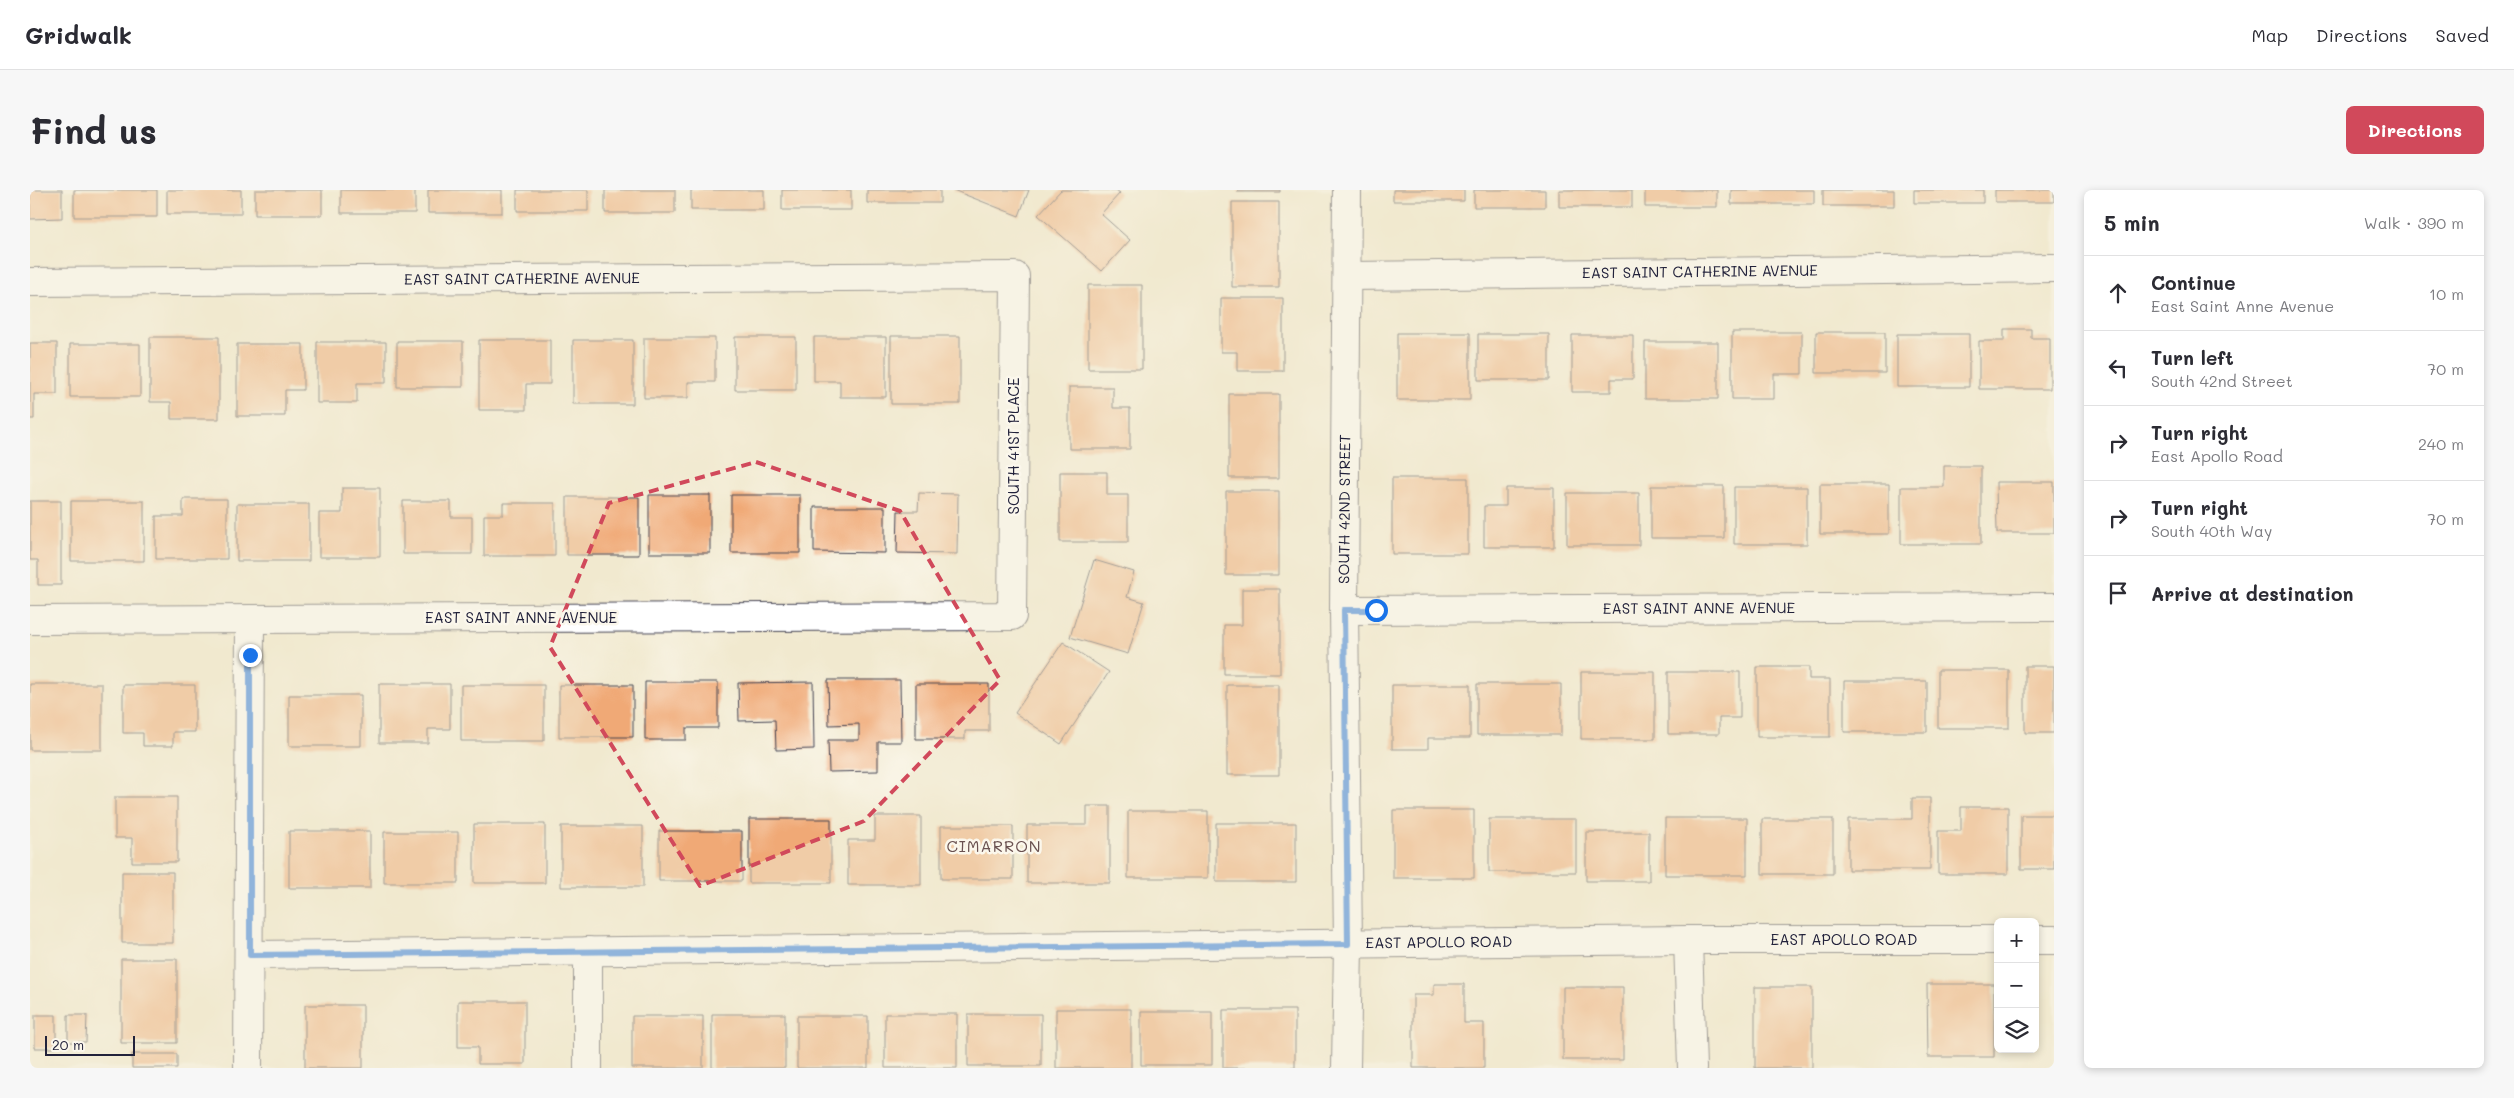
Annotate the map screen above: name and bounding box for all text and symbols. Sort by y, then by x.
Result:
text: Gridwalk [25,19,132,50]
text: Map [2251,23,2288,47]
text: Directions [2316,23,2408,47]
text: Saved [2436,23,2489,47]
button: Directions [2346,106,2484,154]
text: Find us [30,107,157,153]
text: 5 min [2104,209,2160,236]
text: Walk · 390 m [2364,212,2464,233]
street label: EAST SAINT CATHERINE AVENUE [1582,260,1818,282]
street label: EAST SAINT CATHERINE AVENUE [404,267,640,289]
text: Continue [2151,270,2236,295]
icon: ahead [2104,279,2132,307]
text: 10 m [2429,283,2464,304]
text: East Saint Anne Avenue [2151,295,2334,316]
text: Turn left [2151,345,2234,370]
icon: left [2104,354,2132,382]
text: 70 m [2427,358,2464,379]
text: South 42nd Street [2151,370,2293,391]
street label: SOUTH 41ST PLACE [1003,377,1023,515]
text: Turn right [2151,420,2248,445]
icon: right [2104,429,2132,457]
text: 240 m [2418,433,2464,454]
street label: SOUTH 42ND STREET [1333,434,1354,584]
text: East Apollo Road [2151,445,2283,466]
text: Turn right [2151,495,2248,520]
icon: right [2104,504,2132,532]
text: 70 m [2427,508,2464,529]
text: South 40th Way [2151,520,2272,541]
icon: arrive [2104,579,2132,607]
text: Arrive at destination [2151,581,2354,606]
street label: EAST SAINT ANNE AVENUE [1603,597,1796,618]
route start [1365,599,1388,622]
street label: EAST SAINT ANNE AVENUE [425,607,617,627]
route end [239,644,262,667]
district label: CIMARRON [946,835,1042,856]
map controls [1994,918,2039,1053]
button: + [1994,918,2039,963]
street label: EAST APOLLO ROAD [1771,929,1917,949]
street label: EAST APOLLO ROAD [1365,931,1512,952]
button: − [1994,963,2039,1008]
button: layers [1994,1008,2039,1053]
scale bar [45,1033,135,1056]
text: 20 m [52,1035,84,1054]

